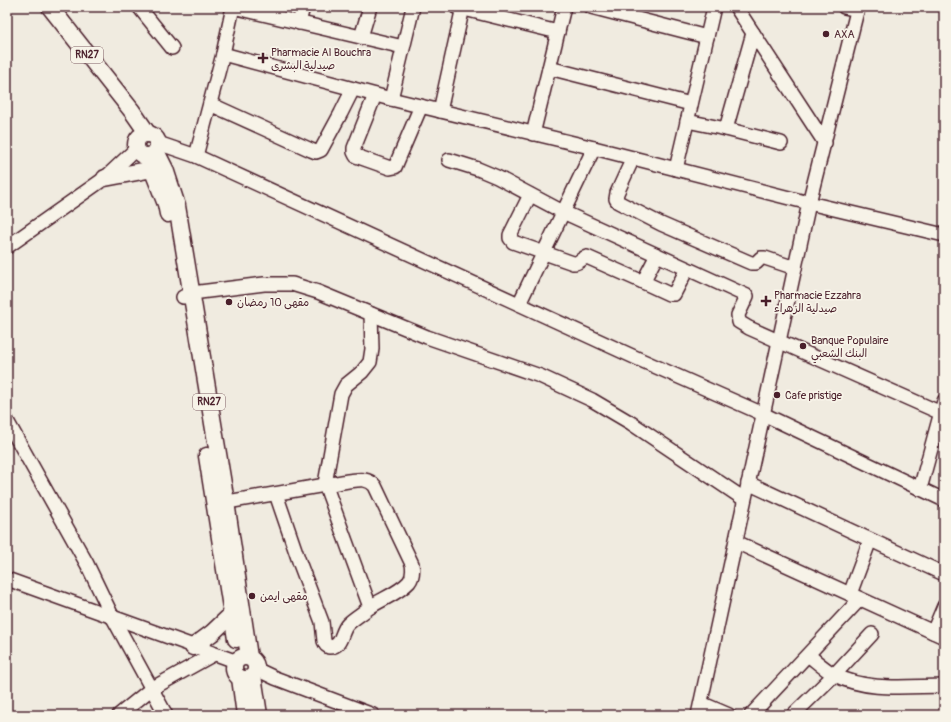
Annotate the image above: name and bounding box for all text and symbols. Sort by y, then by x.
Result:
place label: AXA [834,28,855,41]
marker: AXA [821,29,831,39]
place label: Pharmacie Al Bouchra صيدلية البشرى [271,46,371,73]
road number: RN27 [71,47,103,63]
marker: Pharmacie Al Bouchra صيدلية البشرى [258,53,268,63]
place label: Pharmacie Ezzahra صيدلية الزهراء [774,289,861,315]
place label: مقهى 10 رمضان [237,296,309,310]
marker: Pharmacie Ezzahra صيدلية الزهراء [761,296,771,306]
marker: مقهى 10 رمضان [224,297,234,307]
place label: Banque Populaire البنك الشعبي [811,334,889,364]
marker: Banque Populaire البنك الشعبي [798,341,808,351]
place label: Cafe pristige [785,389,842,402]
marker: Cafe pristige [772,390,782,400]
road number: RN27 [193,394,225,410]
place label: مقهى ايمن [260,590,308,604]
marker: مقهى ايمن [247,591,257,601]

